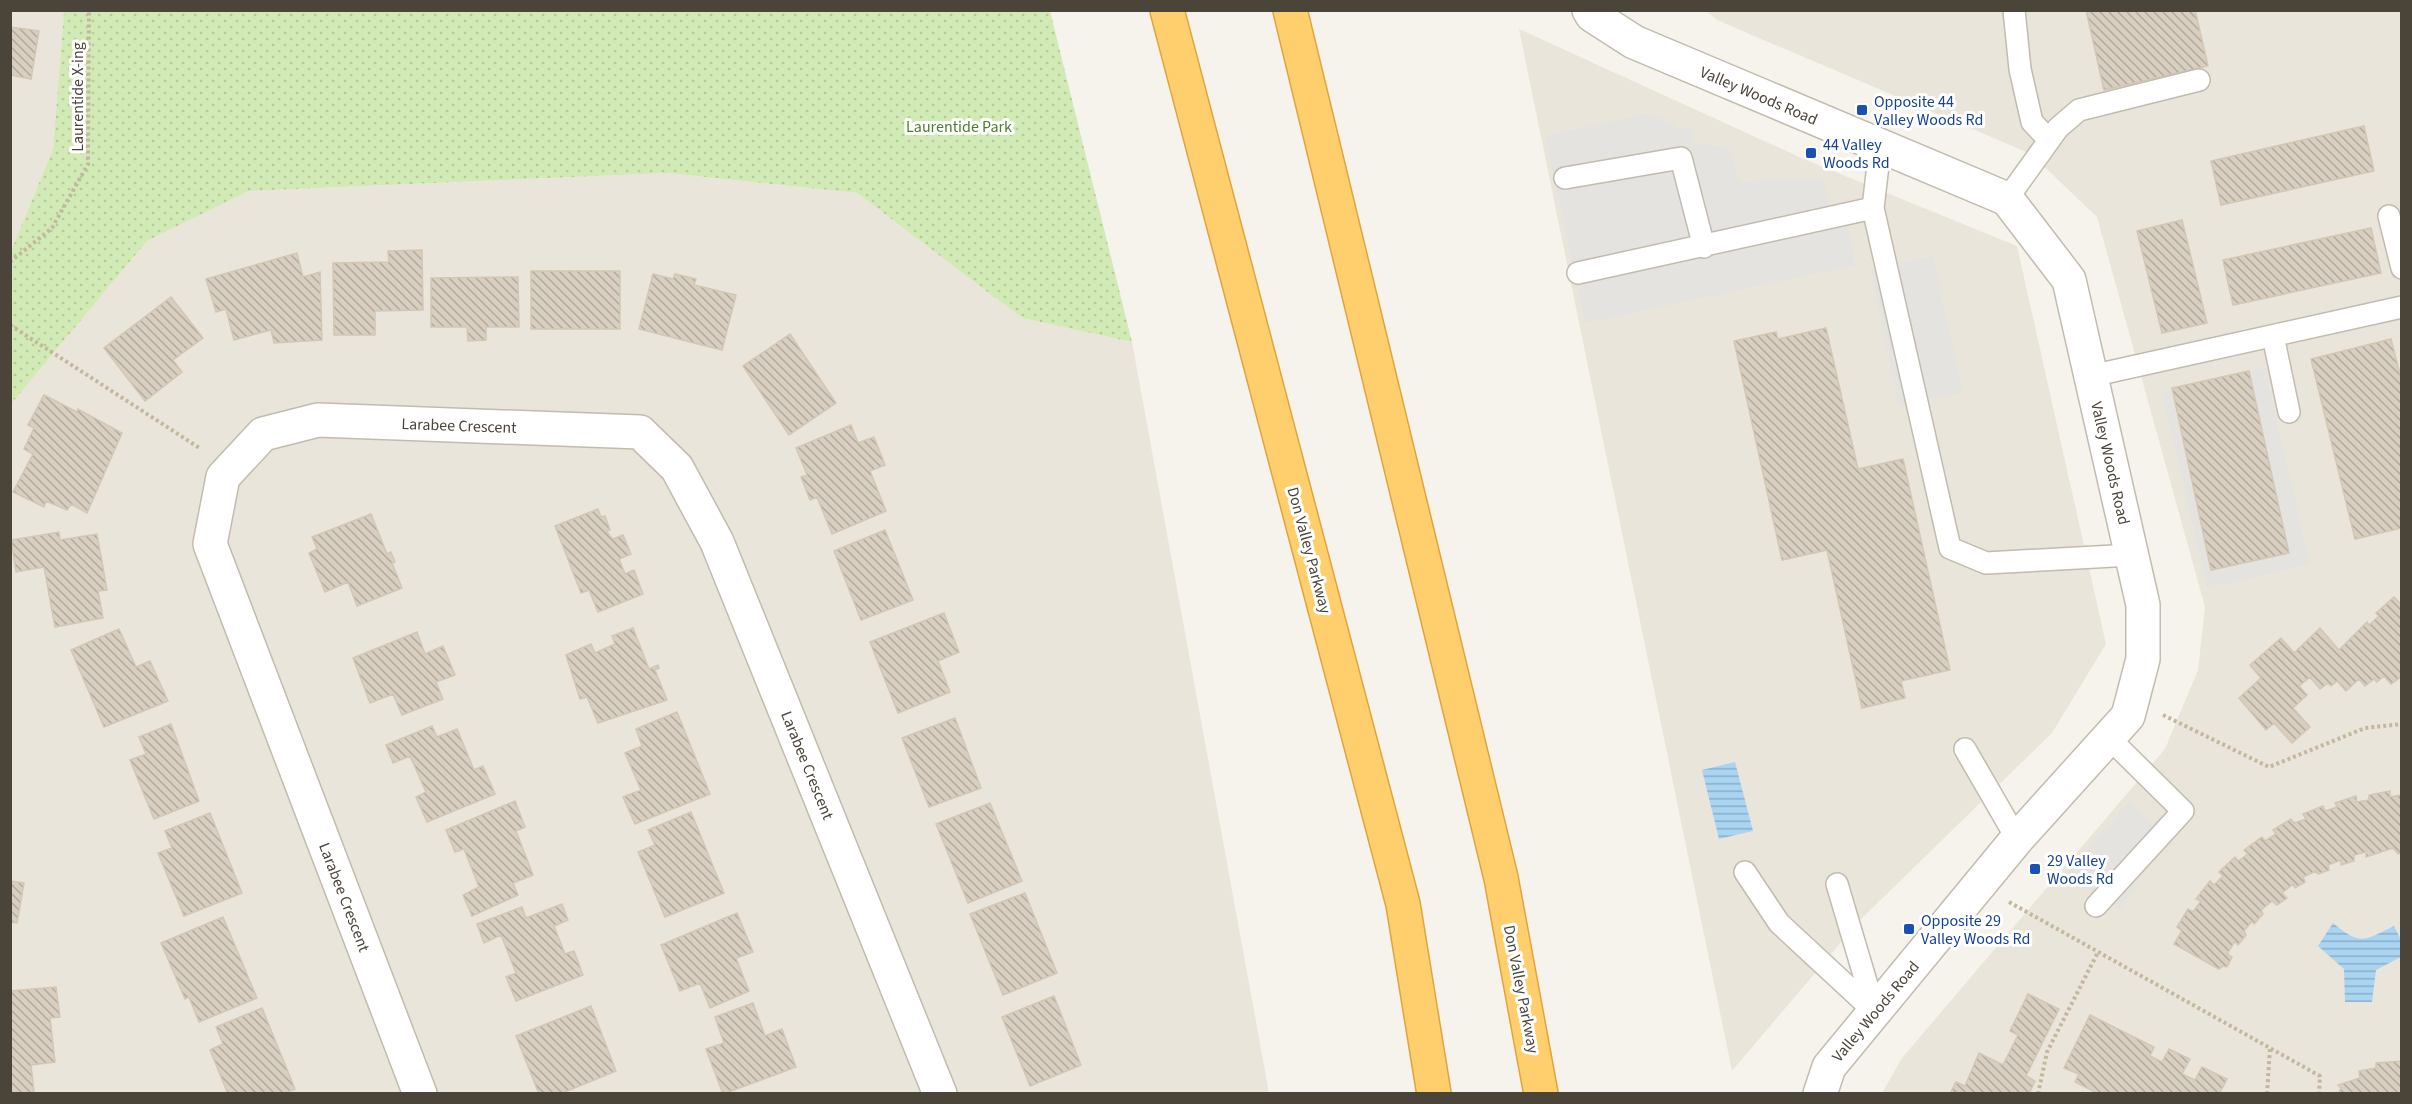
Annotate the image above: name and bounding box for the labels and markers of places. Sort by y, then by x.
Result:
place label: Opposite 44 Valley Woods Rd [1874,91,1983,131]
marker: Opposite 44 Valley Woods Rd [1855,103,1869,117]
place label: 44 Valley Woods Rd [1823,134,1890,174]
marker: 44 Valley Woods Rd [1804,146,1818,160]
place label: 29 Valley Woods Rd [2047,850,2114,890]
marker: 29 Valley Woods Rd [2028,862,2042,876]
place label: Opposite 29 Valley Woods Rd [1921,910,2030,950]
marker: Opposite 29 Valley Woods Rd [1902,922,1916,936]

